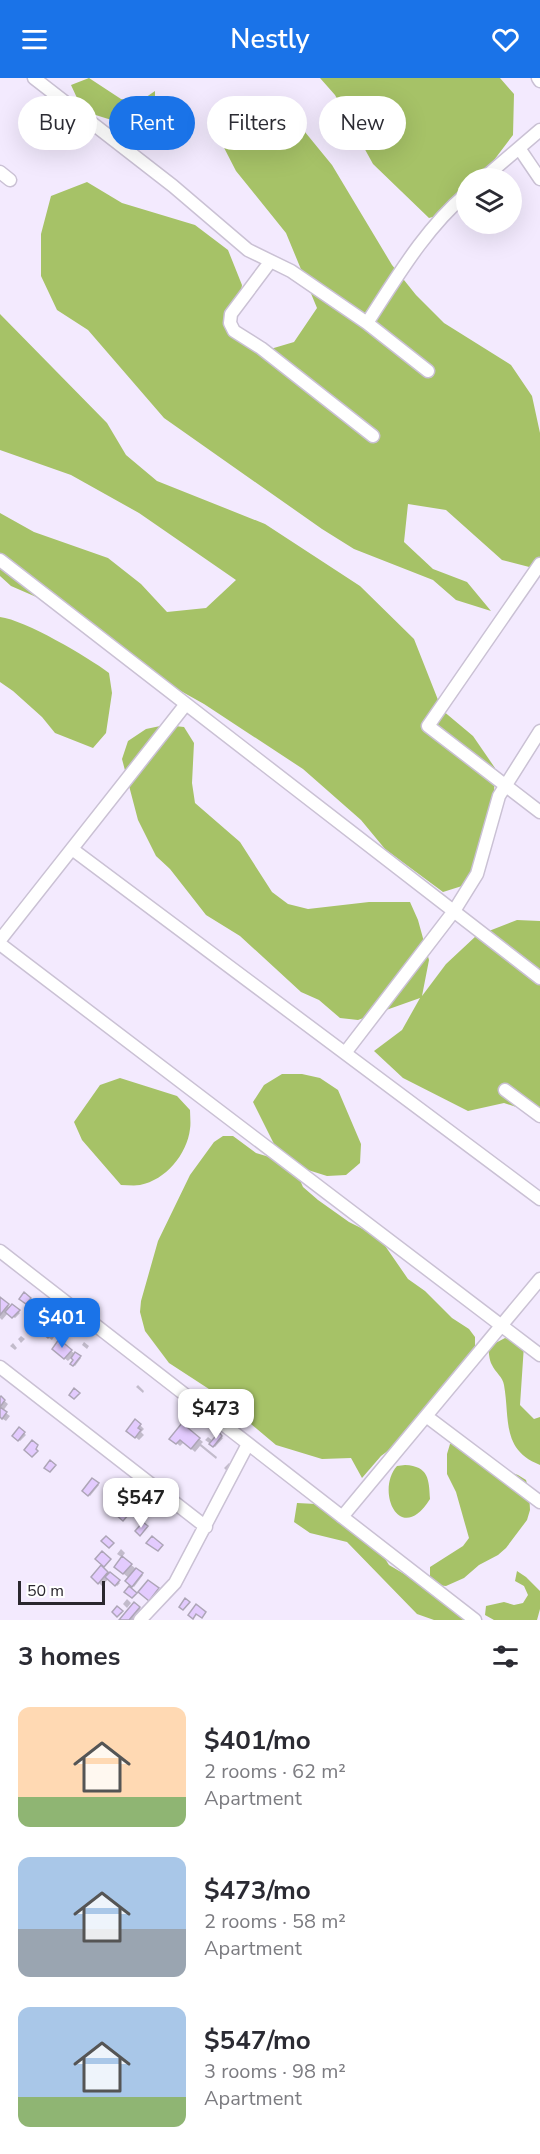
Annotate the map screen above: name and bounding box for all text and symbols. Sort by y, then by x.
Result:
text: Nestly [230,21,310,58]
icon: menu [18,23,51,56]
icon: heart [489,23,522,56]
chip: Buy [18,96,97,150]
chip: Rent [109,96,195,150]
chip: Filters [207,96,307,150]
chip: New [319,96,406,150]
map controls [456,168,522,234]
button: layers [456,168,522,234]
pin: $401 [26,1298,98,1349]
text: $401 [38,1304,86,1331]
pin: $473 [180,1389,252,1440]
text: $473 [192,1395,240,1422]
pin: $547 [105,1478,177,1529]
text: $547 [117,1484,165,1511]
scale bar [18,1578,105,1606]
text: 50 m [27,1580,64,1602]
text: 3 homes [18,1639,120,1674]
icon: filters [489,1640,522,1673]
text: $401/mo [204,1723,311,1758]
icon: home [66,1731,138,1803]
text: 2 rooms · 62 m² [204,1758,346,1785]
text: Apartment [204,1785,302,1812]
text: $473/mo [204,1873,311,1908]
icon: home [66,1881,138,1953]
text: 2 rooms · 58 m² [204,1908,346,1935]
text: Apartment [204,1935,302,1962]
text: $547/mo [204,2023,311,2058]
icon: home [66,2031,138,2103]
text: 3 rooms · 98 m² [204,2058,346,2085]
text: Apartment [204,2085,302,2112]

